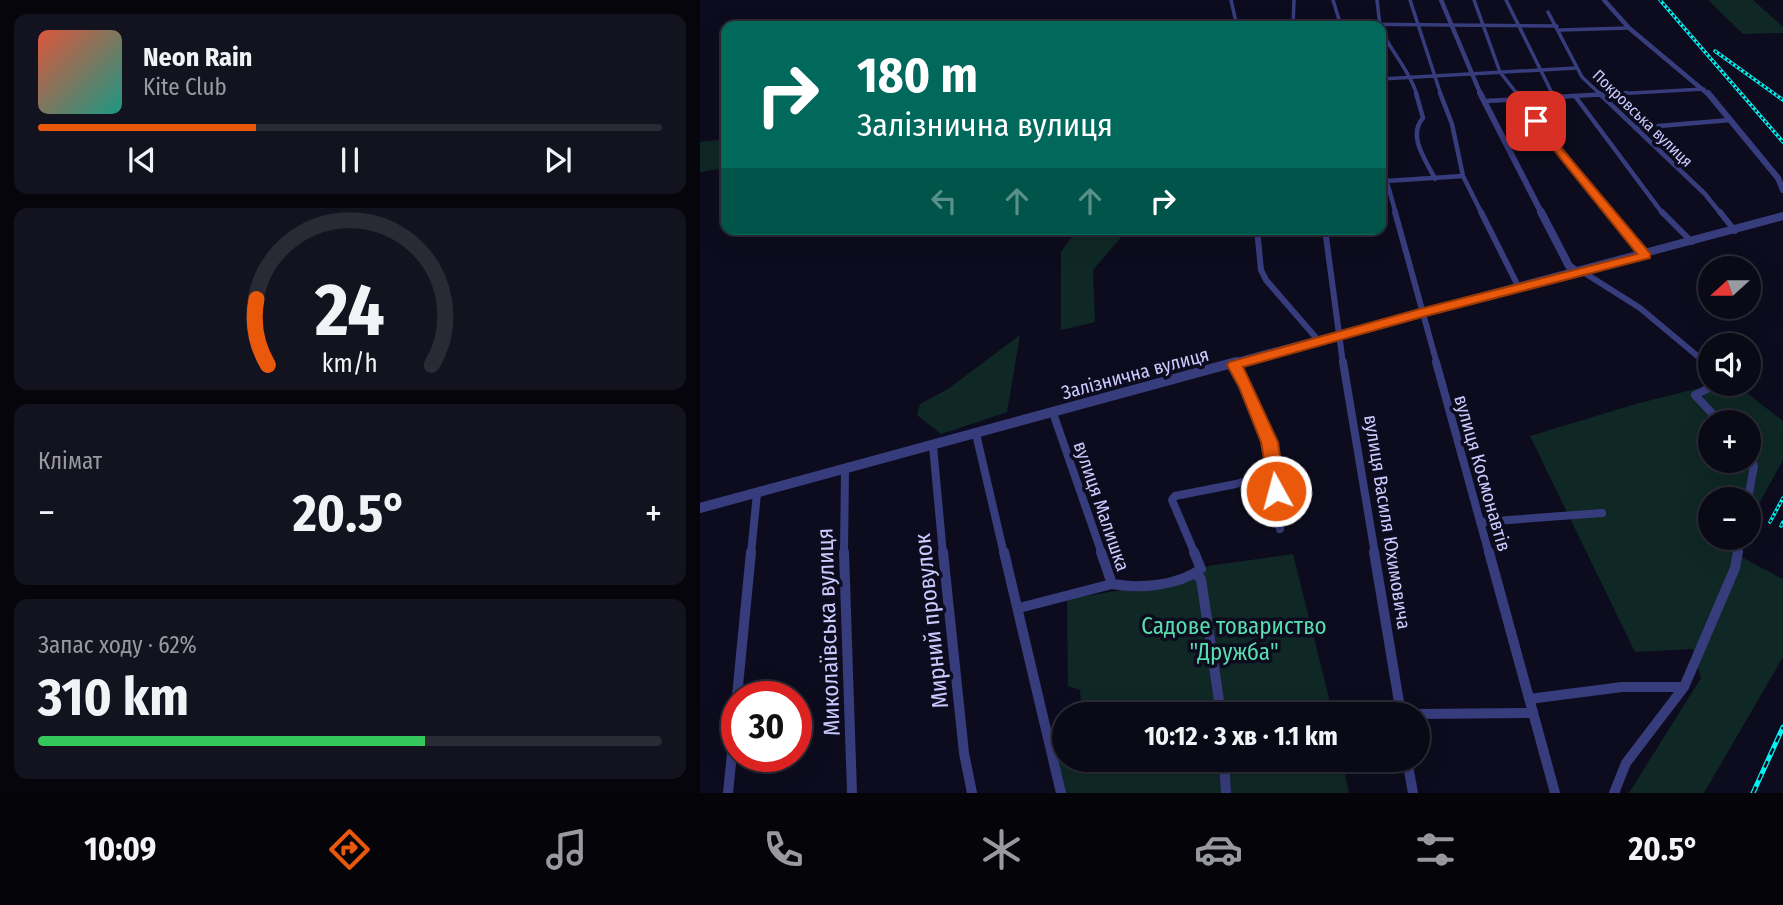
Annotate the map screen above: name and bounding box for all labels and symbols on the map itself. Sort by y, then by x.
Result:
street label: Покровська вулиця [1589,66,1697,171]
pin [1506,91,1566,151]
north arrow [1698,256,1760,318]
street label: Залізнична вулиця [1059,343,1211,404]
street label: вулиця Космонавтів [1449,392,1516,554]
street label: вулиця Василя Юхимовича [1359,413,1416,631]
street label: вулиця Малишка [1069,438,1135,574]
position arrow [1239,454,1313,528]
street label: Миколаївська вулиця [810,528,846,736]
street label: Мирний провулок [908,532,954,710]
park label: Садове товариство "Дружба" [1141,612,1327,666]
speed limit sign: 30 [721,681,812,772]

